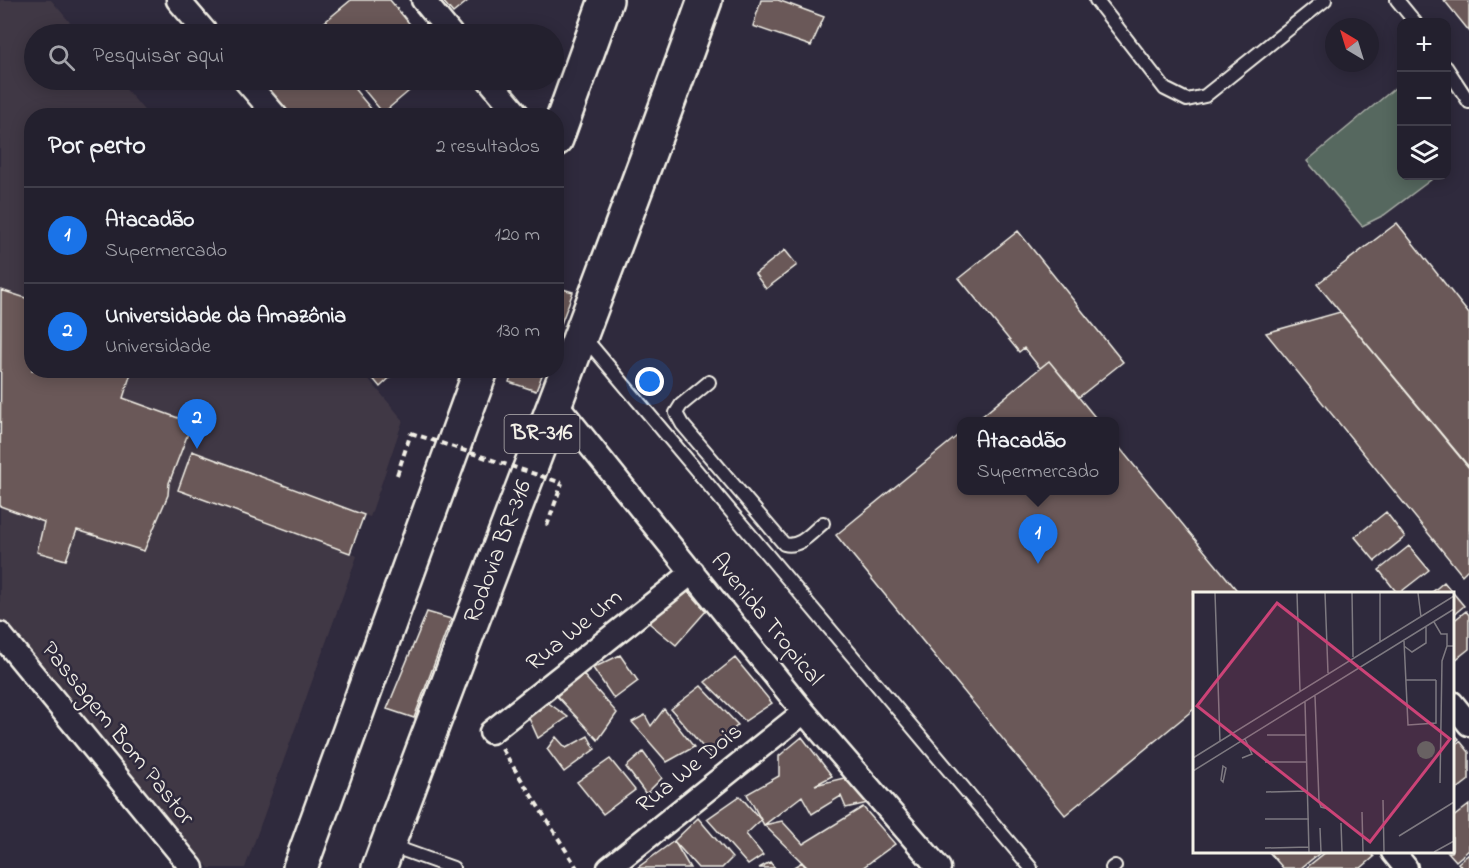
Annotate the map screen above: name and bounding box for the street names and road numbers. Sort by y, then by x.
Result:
road number: BR-316 [504,415,580,453]
street label: Rodovia BR-316 [455,475,542,628]
street label: Avenida Tropical [701,546,831,694]
street label: Rua We Um [519,581,631,681]
street label: Passagem Bom Pastor [32,634,203,834]
street label: Rua We Dois [629,715,751,823]

